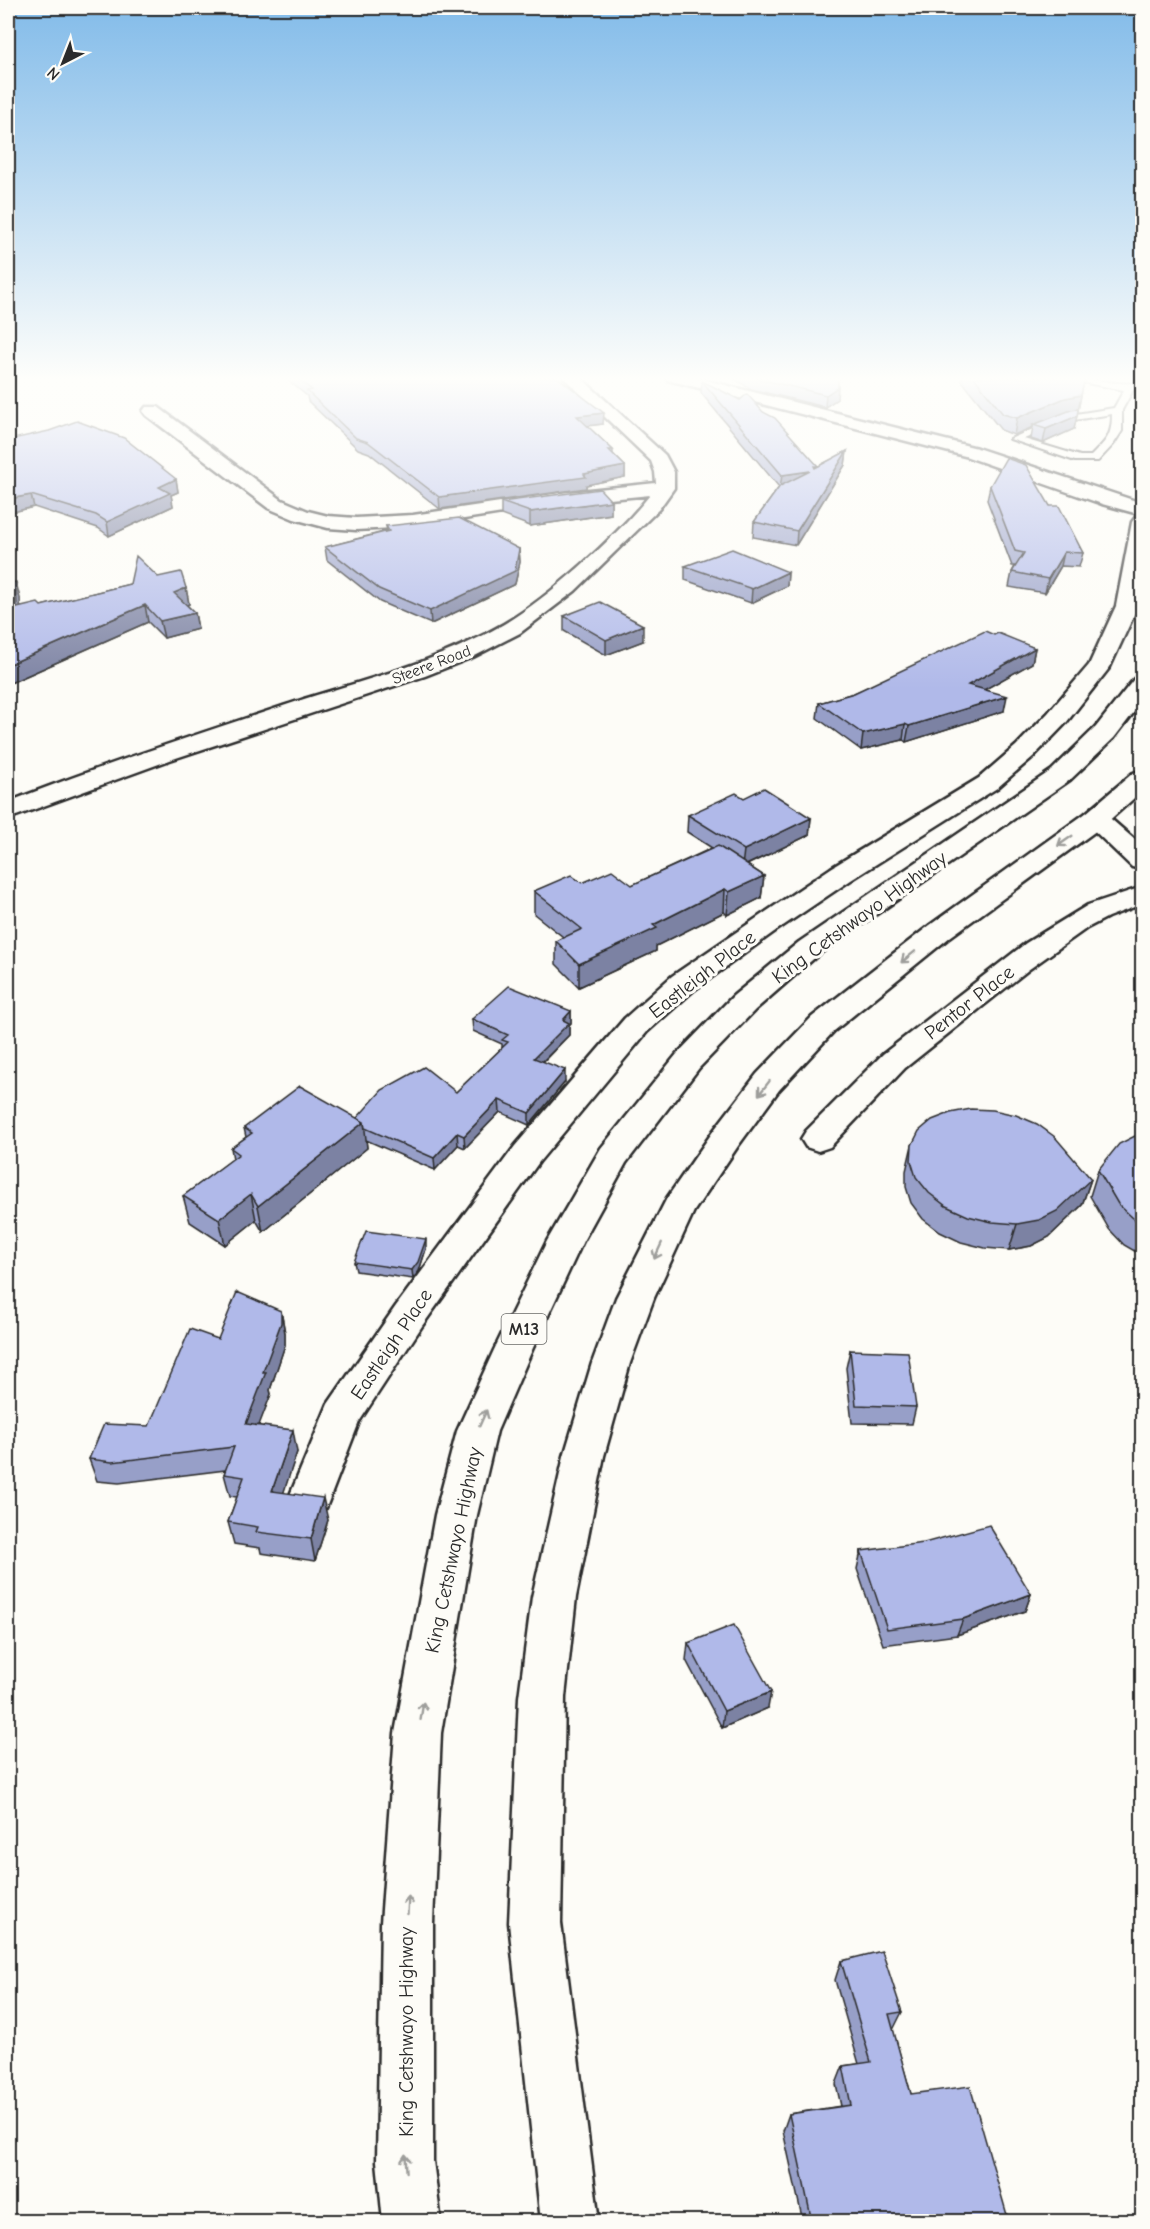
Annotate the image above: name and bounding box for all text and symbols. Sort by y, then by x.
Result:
north arrow [33,33,93,93]
text: N [44,63,64,84]
street label: Steere Road [389,642,473,688]
one-way arrow [1057,835,1073,847]
street label: King Cetshwayo Highway [768,846,951,988]
street label: Eastleigh Place [644,926,760,1023]
one-way arrow [900,950,916,963]
street label: Pentor Place [920,960,1019,1044]
one-way arrow [757,1079,770,1095]
one-way arrow [651,1241,663,1259]
street label: Eastleigh Place [346,1284,437,1404]
road number: M13 [502,1314,546,1344]
one-way arrow [478,1409,489,1428]
street label: King Cetshwayo Highway [420,1445,487,1655]
one-way arrow [416,1702,427,1721]
one-way arrow [402,1896,413,1916]
street label: King Cetshwayo Highway [395,1927,418,2137]
one-way arrow [400,2154,411,2174]

